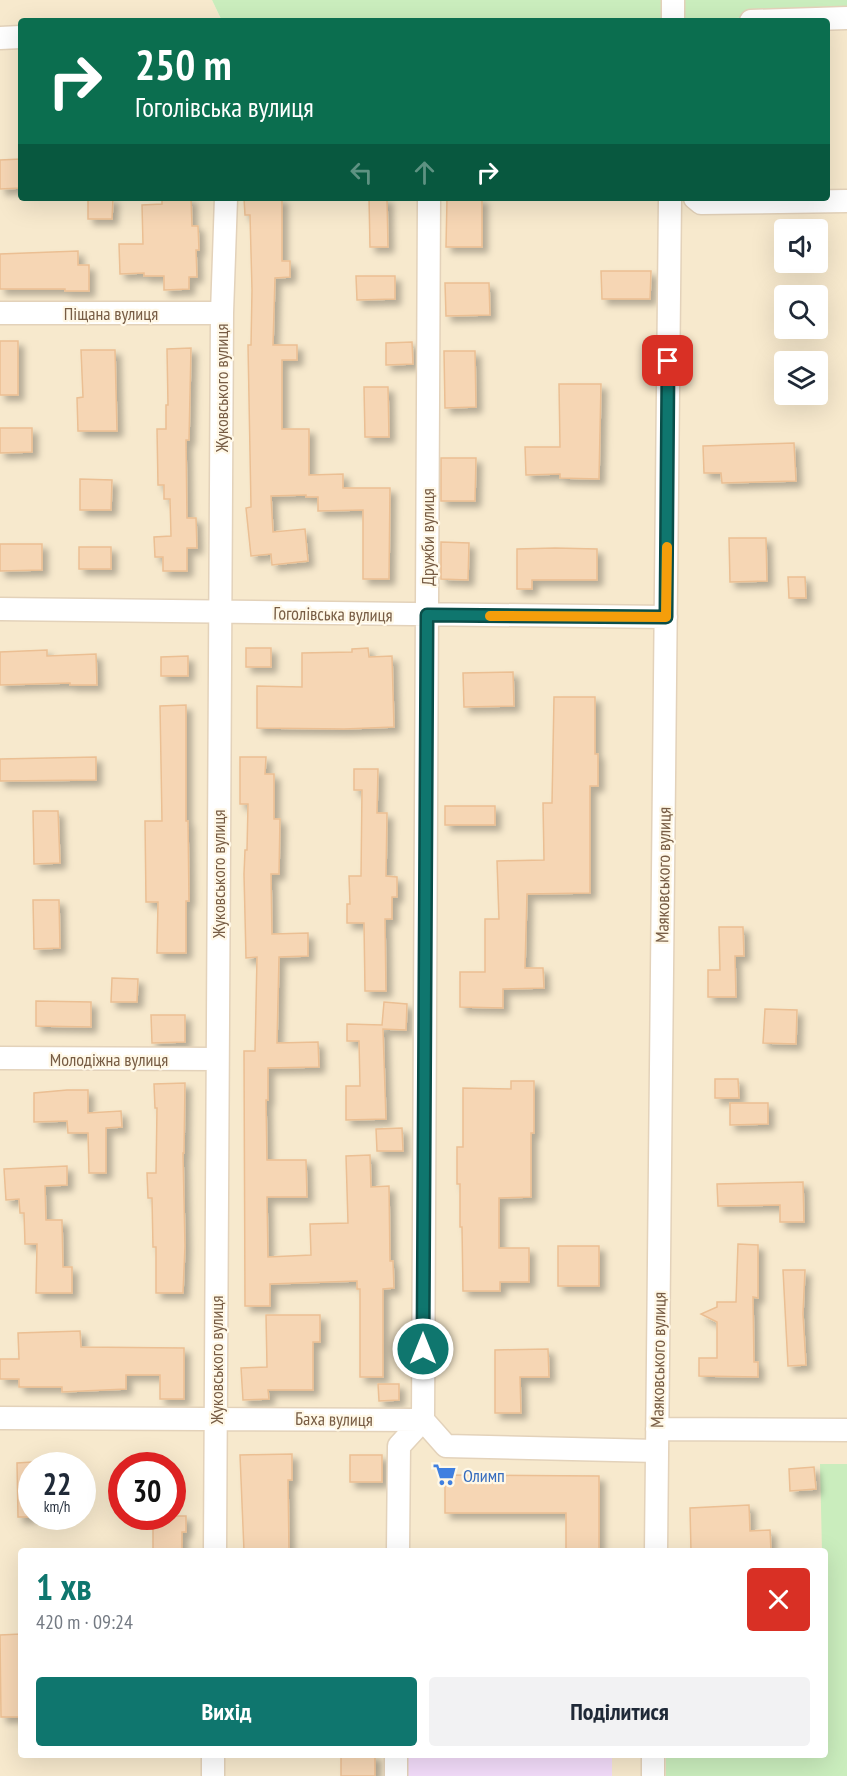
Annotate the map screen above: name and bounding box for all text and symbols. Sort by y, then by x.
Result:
text: 250 m [135,37,232,92]
icon: right [36,42,114,120]
text: Гоголівська вулиця [135,90,314,124]
icon: left [345,156,378,189]
icon: ahead [408,156,441,189]
icon: right [471,156,504,189]
map controls [774,219,828,405]
button: sound [774,219,828,273]
button: search [774,285,828,339]
street label: Піщана вулиця [64,302,158,325]
street label: Жуковського вулиця [210,324,233,453]
pin [642,335,693,386]
icon: arrive [651,344,684,377]
button: layers [774,351,828,405]
street label: Дружби вулиця [416,488,439,586]
street label: Гоголівська вулиця [273,601,393,627]
street label: Маяковського вулиця [650,807,676,943]
street label: Жуковського вулиця [207,810,230,939]
street label: Молодіжна вулиця [50,1048,168,1071]
street label: Маяковського вулиця [645,1292,671,1428]
street label: Жуковського вулиця [205,1296,228,1425]
position arrow [391,1317,455,1381]
street label: Баха вулиця [295,1407,373,1431]
speed limit sign: 30 [108,1452,186,1530]
supermarket icon: Олимп [432,1462,458,1488]
text: 22 [43,1464,71,1503]
place label: Олимп [463,1464,505,1487]
text: km/h [44,1497,70,1516]
text: 1 хв [36,1563,91,1610]
button: close [747,1568,810,1631]
text: 420 m · 09:24 [36,1609,133,1635]
button: Вихід [36,1677,417,1746]
button: Поділитися [429,1677,810,1746]

